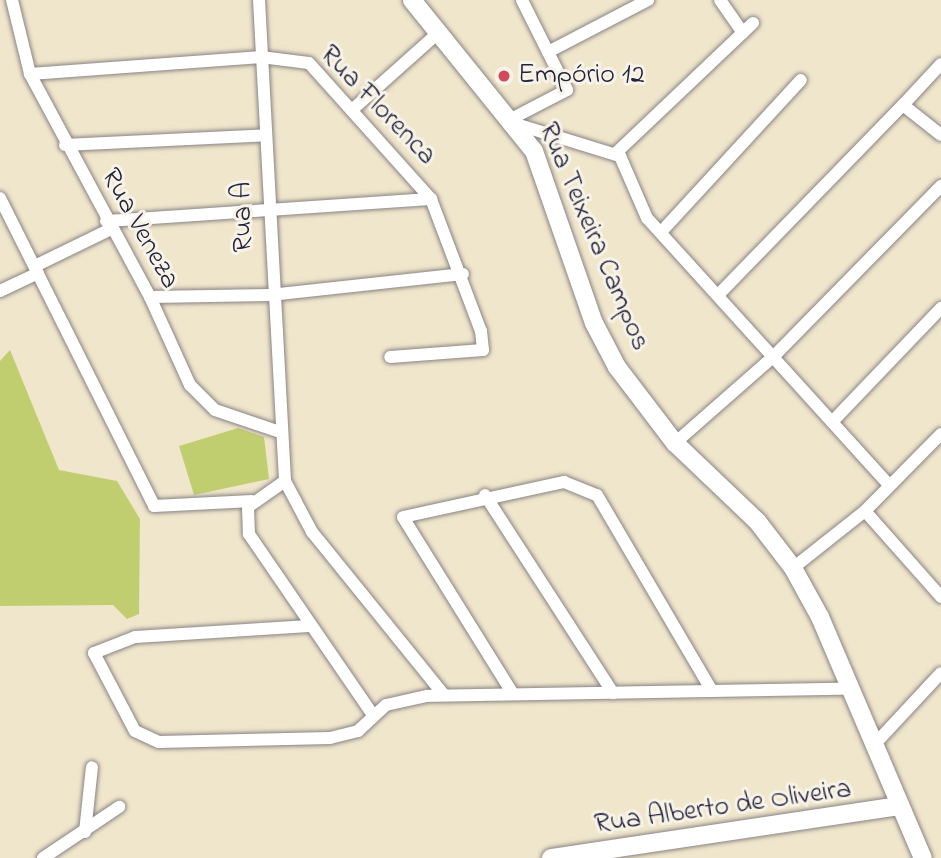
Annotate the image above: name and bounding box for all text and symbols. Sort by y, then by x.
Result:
street label: Rua Florenca [312,39,442,173]
place label: Empório 12 [518,59,645,93]
marker: Empório 12 [496,68,512,84]
street label: Rua Teixeira Campos [530,118,656,356]
street label: Rua Veneza [92,163,186,295]
street label: Rua A [227,181,261,253]
street label: Rua Alberto de Oliveira [592,773,854,843]

